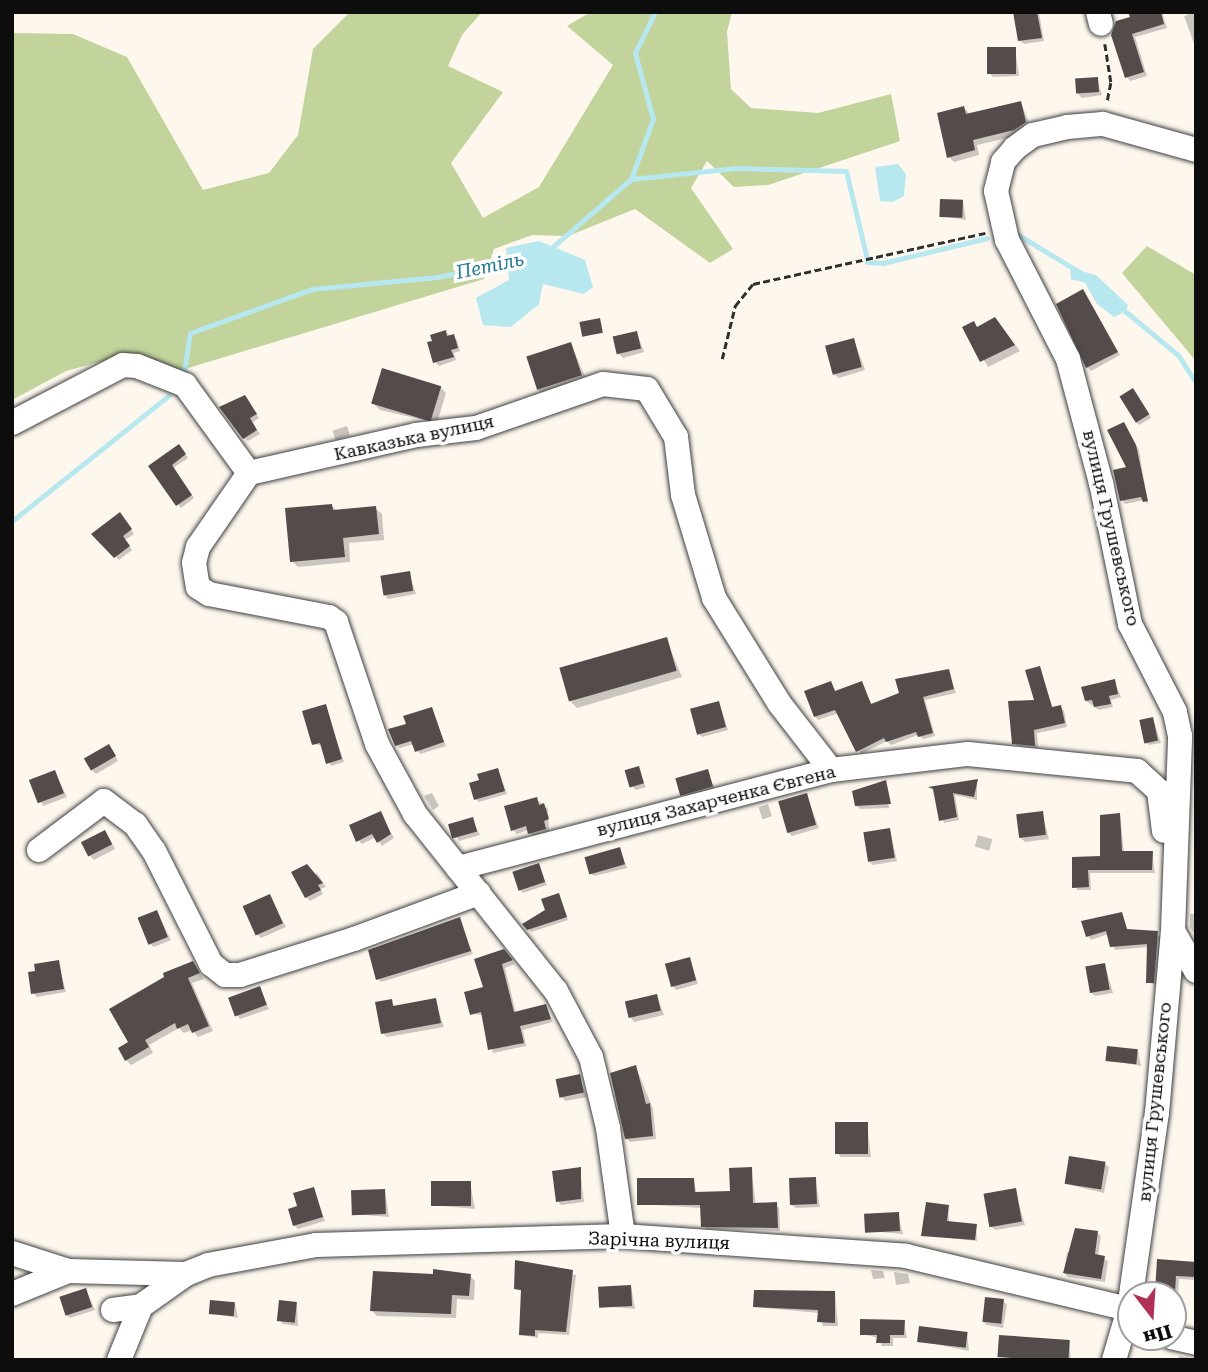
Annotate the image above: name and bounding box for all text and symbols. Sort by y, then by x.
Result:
water label: Петіль [454,248,526,284]
street label: Кавказька вулиця [332,410,496,466]
street label: вулиця Грушевського [1078,428,1144,628]
street label: вулиця Захарченка Євгена [594,761,838,841]
street label: вулиця Грушевського [1134,1001,1176,1203]
street label: Зарічна вулиця [588,1228,730,1254]
north arrow [1117,1281,1187,1351]
text: Пн [1141,1319,1175,1350]

